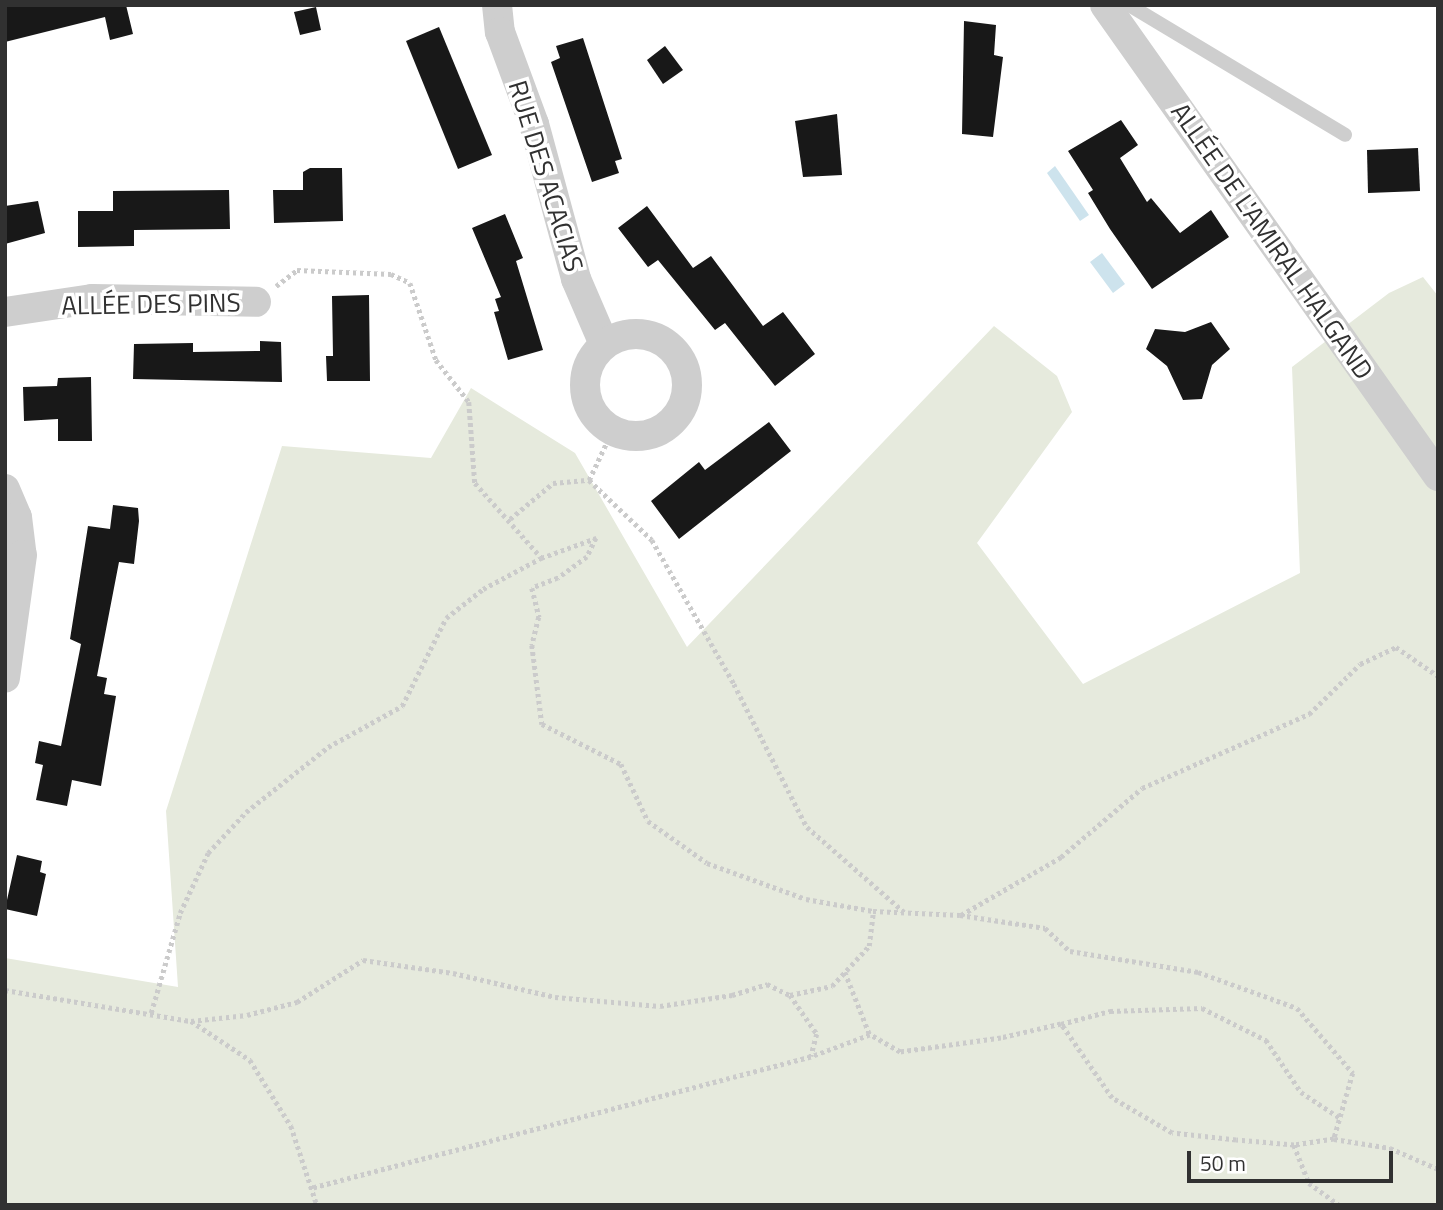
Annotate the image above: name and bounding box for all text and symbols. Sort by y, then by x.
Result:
street label: RUE DES ACACIAS [502,77,590,275]
street label: ALLÉE DE L'AMIRAL HALGAND [1165,97,1379,385]
street label: ALLÉE DES PINS [61,287,241,321]
scale bar [1191,1136,1398,1180]
text: 50 m [1200,1147,1246,1179]

